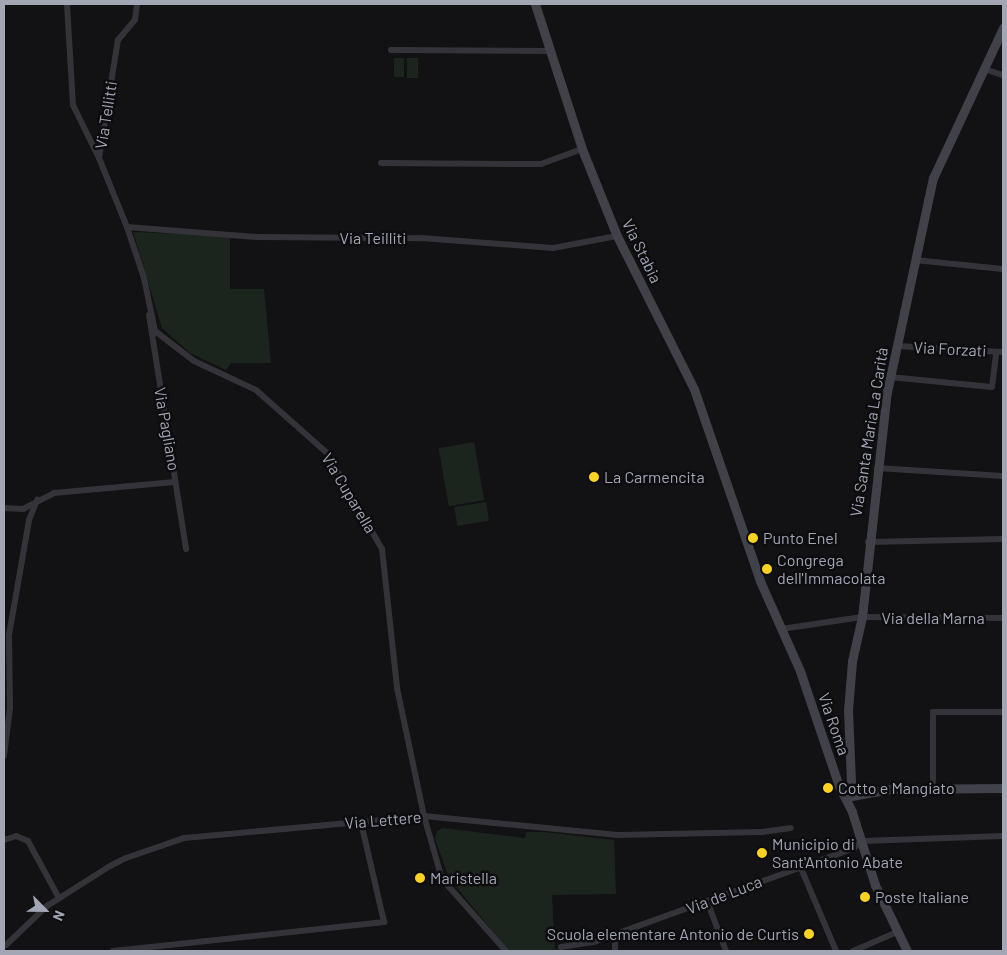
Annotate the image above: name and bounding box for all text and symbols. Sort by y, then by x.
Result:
street label: Via Tellitti [91,80,121,150]
street label: Via Stabia [618,216,666,286]
street label: Via Teilliti [340,228,406,248]
street label: Via Forzati [913,338,987,360]
street label: Via Santa Maria La Carità [846,346,892,518]
street label: Via Pagliano [150,386,184,472]
street label: Via Cuparella [318,449,380,537]
place label: La Carmencita [604,467,705,487]
marker: La Carmencita [588,471,600,483]
place label: Punto Enel [763,528,838,548]
marker: Punto Enel [747,532,759,544]
place label: Congrega dell'Immacolata [777,550,885,588]
marker: Congrega dell'Immacolata [761,563,773,575]
street label: Via della Marna [881,608,985,628]
street label: Via Roma [814,690,854,758]
place label: Cotto e Mangiato [838,778,955,798]
marker: Cotto e Mangiato [822,782,834,794]
street label: Via Lettere [344,807,422,833]
place label: Municipio di Sant'Antonio Abate [772,834,903,872]
marker: Municipio di Sant'Antonio Abate [756,847,768,859]
place label: Maristella [430,868,497,888]
marker: Maristella [414,872,426,884]
street label: Via de Luca [683,872,765,918]
north arrow [20,885,70,935]
place label: Poste Italiane [875,887,969,907]
marker: Poste Italiane [859,891,871,903]
text: N [50,908,69,924]
place label: Scuola elementare Antonio de Curtis [547,924,799,944]
marker: Scuola elementare Antonio de Curtis [803,928,815,940]

